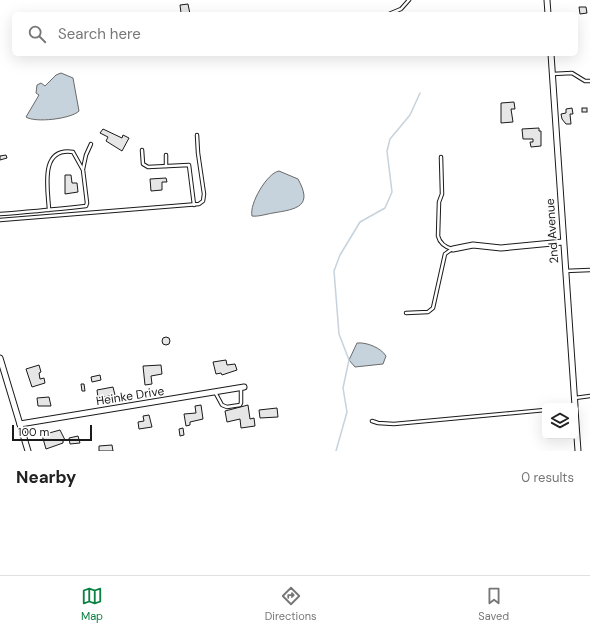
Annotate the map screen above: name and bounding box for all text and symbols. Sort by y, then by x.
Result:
search box [12,12,578,56]
icon: search [26,23,48,45]
text: Search here [58,24,141,44]
street label: 2nd Avenue [542,198,562,264]
street label: Heinke Drive [95,383,165,409]
map controls [542,403,578,439]
button: layers [542,403,578,439]
scale bar [12,423,92,442]
text: 100 m [18,425,49,439]
text: Nearby [16,466,76,488]
text: 0 results [521,469,574,486]
tab: Map [81,585,103,623]
tab: Directions [265,585,317,623]
tab: Saved [478,585,509,623]

